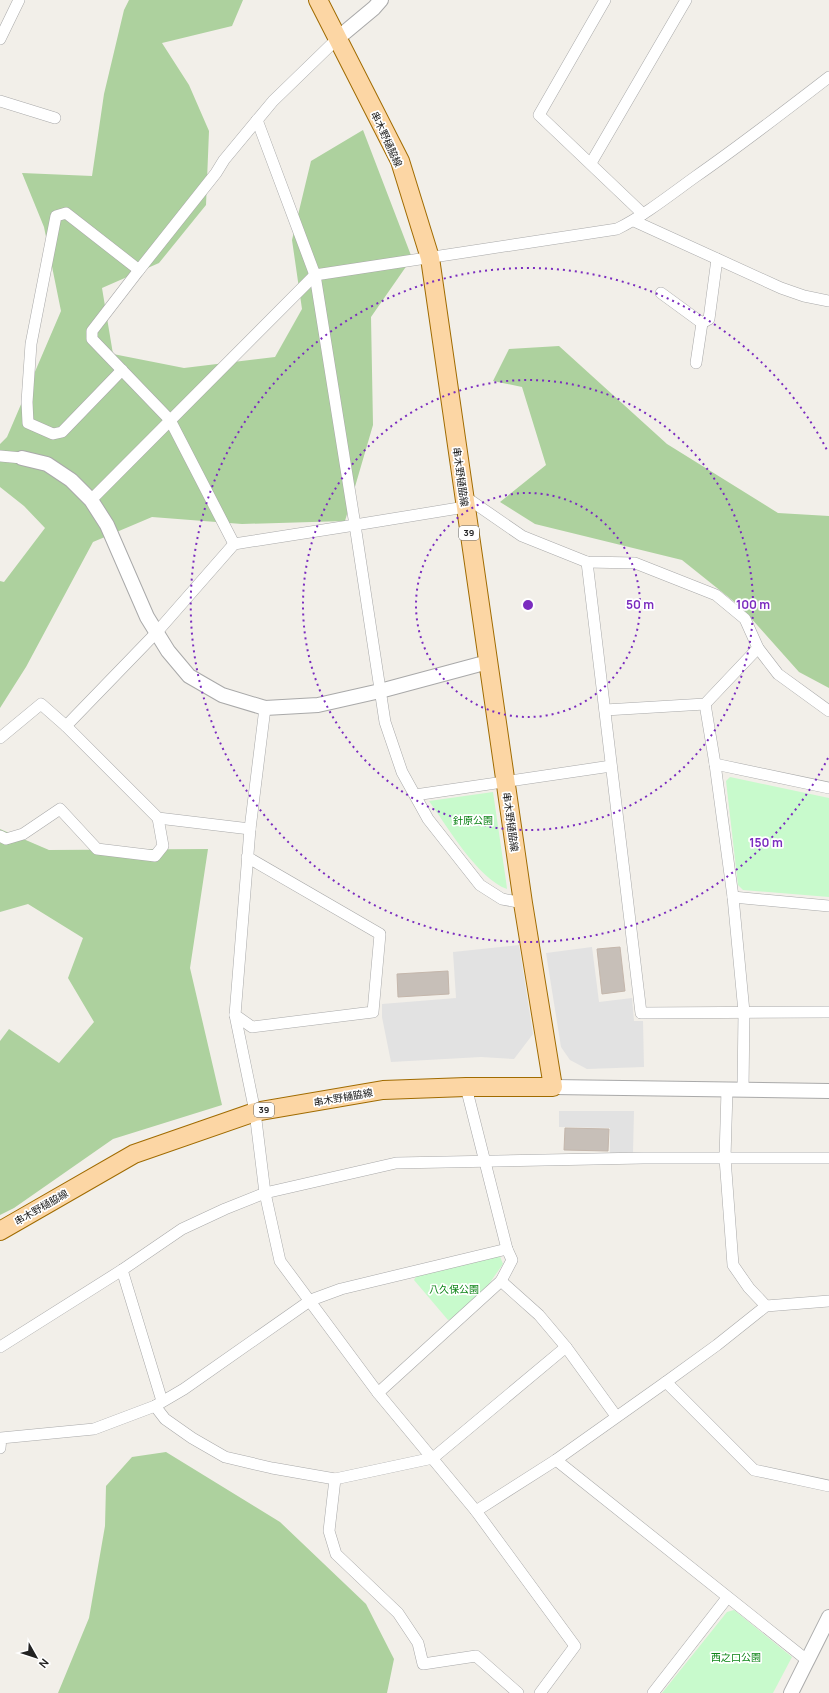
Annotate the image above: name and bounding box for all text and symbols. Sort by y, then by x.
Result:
street label: 串木野樋脇線 [368,109,406,169]
street label: 串木野樋脇線 [450,446,472,508]
road number: 39 [459,526,479,540]
text: 50 m [626,596,654,613]
text: 100 m [736,596,770,613]
centre of rings [521,598,535,612]
street label: 串木野樋脇線 [500,791,522,853]
park label: 針原公園 [453,813,493,827]
text: 150 m [749,834,783,851]
street label: 串木野樋脇線 [312,1085,374,1109]
road number: 39 [254,1103,274,1117]
street label: 串木野樋脇線 [12,1186,70,1228]
park label: 八久保公園 [429,1282,479,1296]
north arrow [16,1637,56,1677]
park label: 西之口公園 [711,1650,761,1664]
text: N [36,1656,52,1671]

